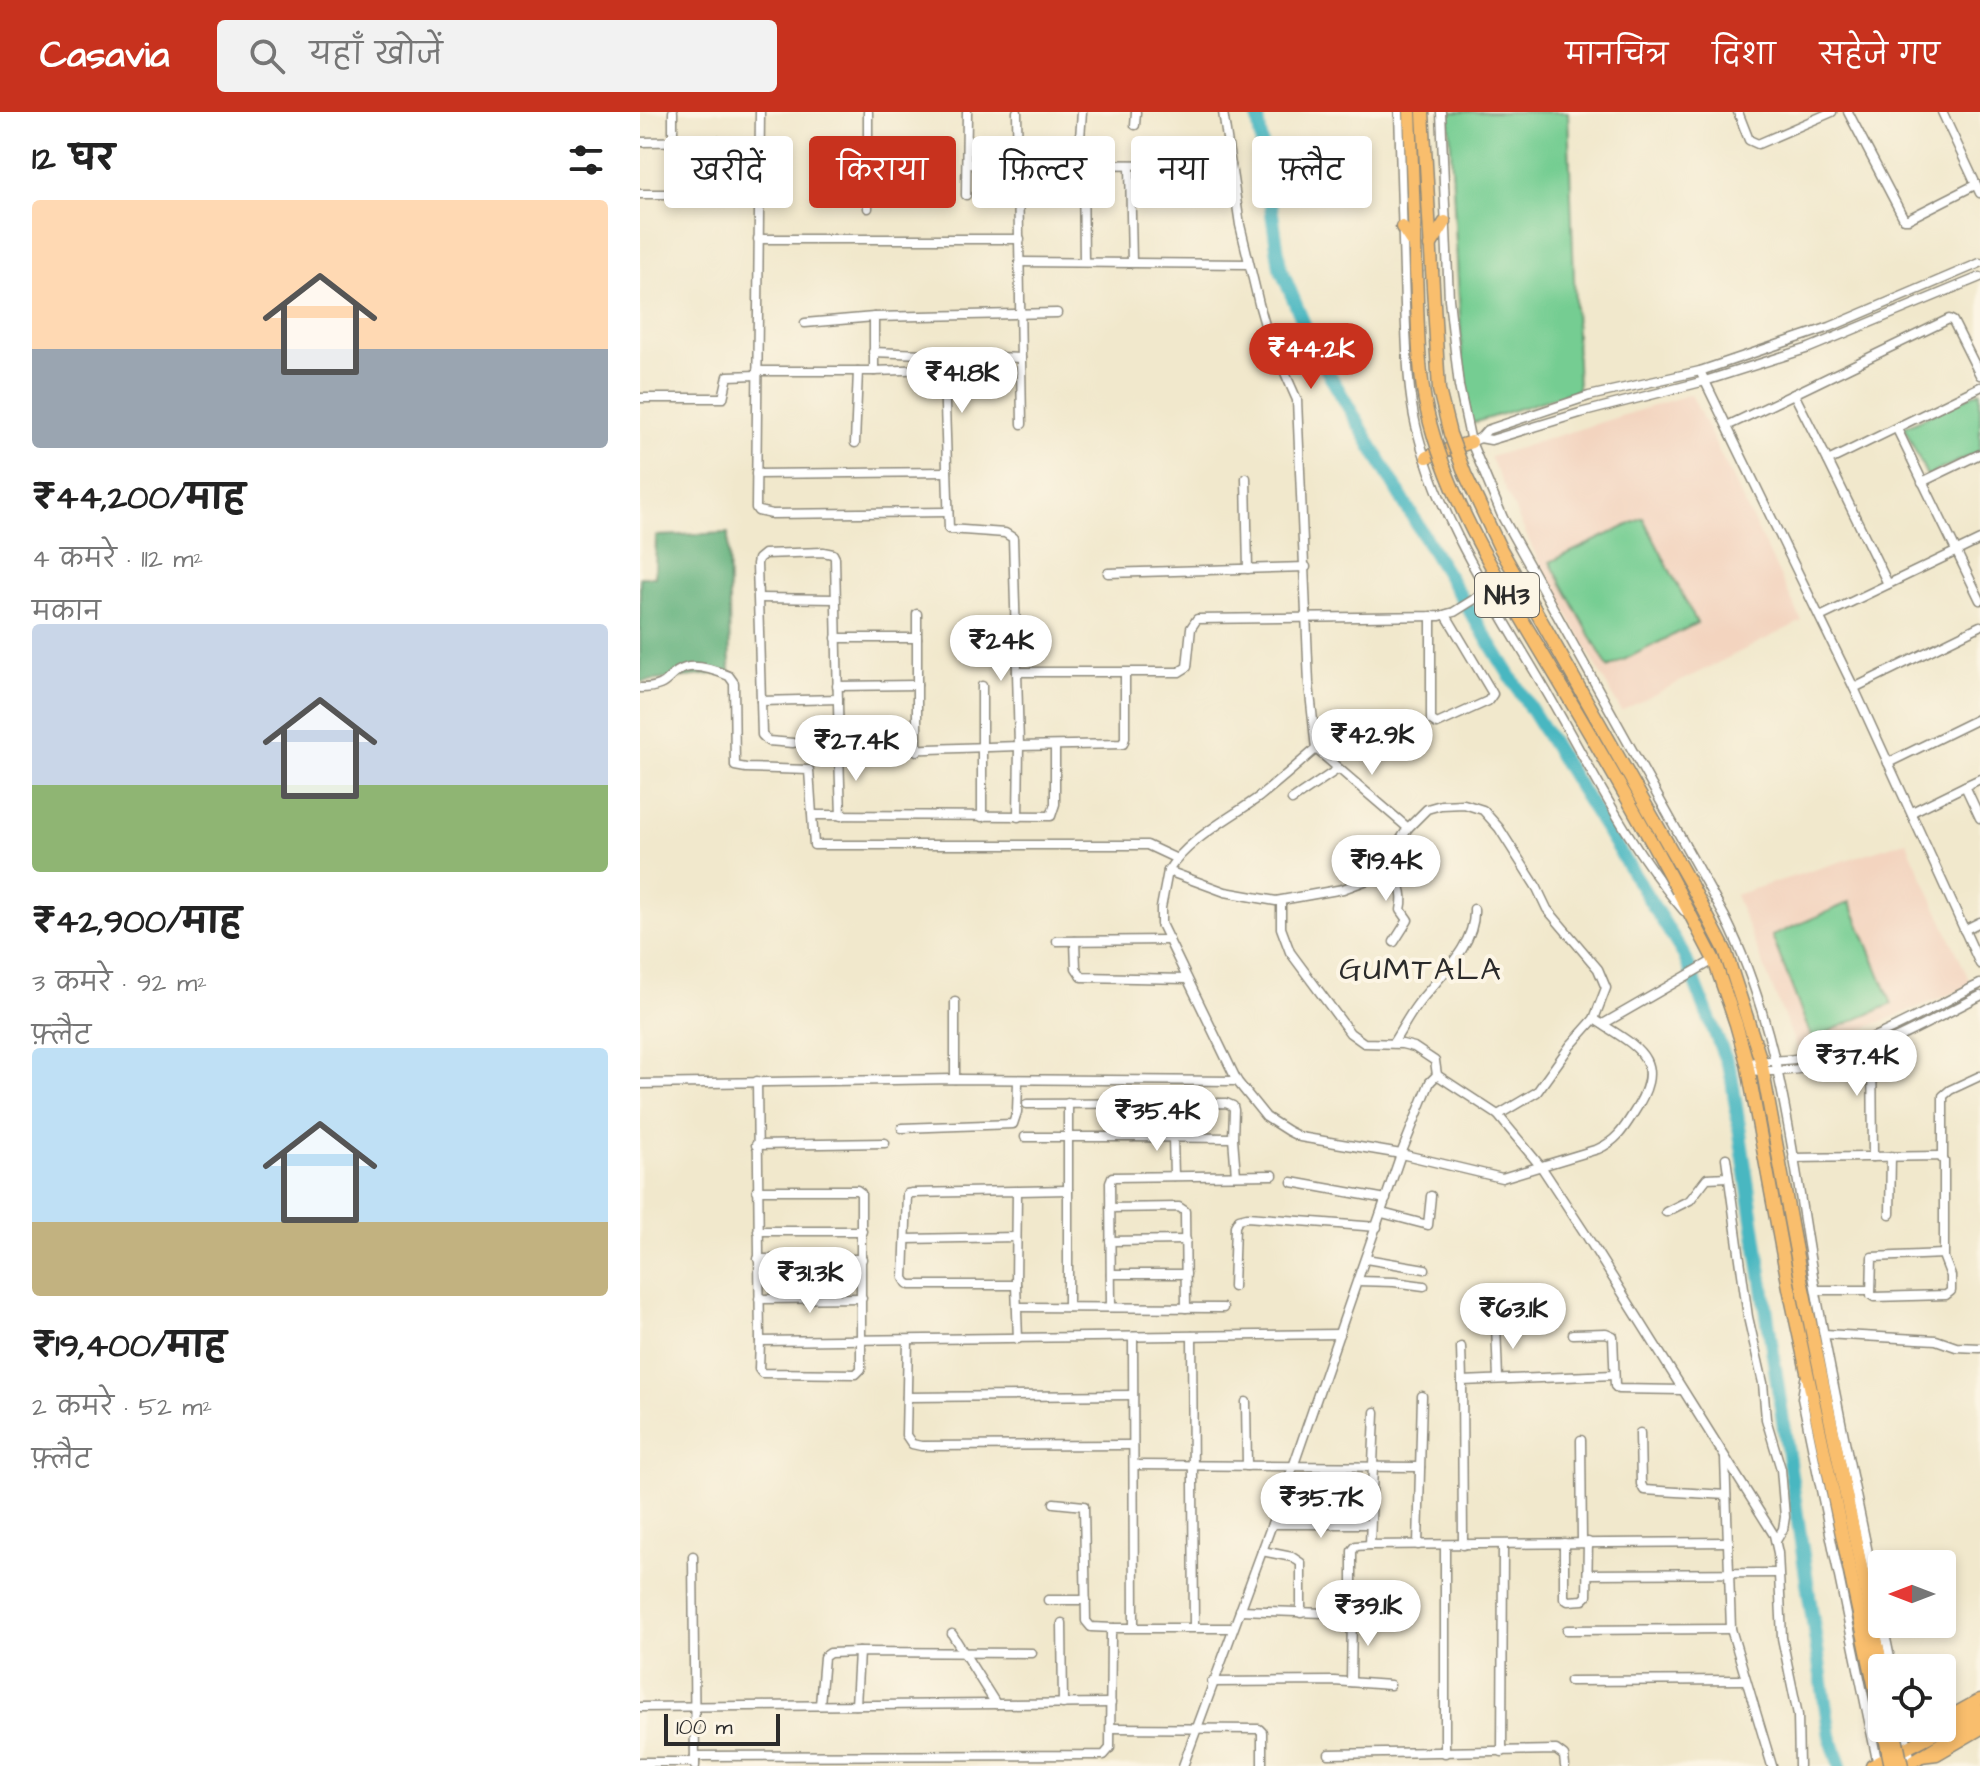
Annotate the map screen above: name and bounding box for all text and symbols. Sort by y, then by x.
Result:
search box [217,20,777,92]
text: Casavia [40,30,169,82]
icon: search [245,34,289,78]
text: यहाँ खोजें [309,34,443,76]
text: मानचित्र [1565,36,1668,75]
text: दिशा [1712,36,1776,75]
text: सहेजे गए [1820,36,1940,75]
text: 12 घर [32,135,115,183]
chip: खरीदें [664,136,793,208]
chip: किराया [809,136,956,208]
chip: फ़िल्टर [972,136,1115,208]
chip: नया [1131,136,1236,208]
chip: फ़्लैट [1252,136,1372,208]
icon: filters [564,138,608,182]
icon: home [248,252,392,396]
pin: ₹44.2K [1246,323,1376,391]
text: ₹44.2K [1267,331,1355,367]
pin: ₹41.8K [897,347,1027,415]
text: ₹41.8K [924,355,1000,391]
text: ₹44,200/माह [32,474,245,522]
text: 4 कमरे · 112 m² [32,541,203,577]
road number: NH3 [1475,573,1539,617]
text: मकान [32,594,101,630]
pin: ₹24K [954,615,1048,683]
text: ₹24K [968,623,1034,659]
icon: home [248,676,392,820]
pin: ₹42.9K [1307,709,1437,777]
pin: ₹27.4K [791,715,921,783]
text: ₹42.9K [1330,717,1414,753]
text: ₹27.4K [813,723,899,759]
pin: ₹19.4K [1321,835,1451,903]
text: ₹19.4K [1349,843,1423,879]
text: ₹42,900/माह [32,898,241,946]
district label: GUMTALA [1339,947,1503,992]
text: 3 कमरे · 92 m² [32,965,207,1001]
text: फ़्लैट [32,1018,91,1054]
pin: ₹37.4K [1792,1030,1922,1098]
text: ₹37.4K [1815,1038,1899,1074]
pin: ₹35.4K [1092,1085,1222,1153]
text: ₹35.4K [1114,1093,1200,1129]
icon: home [248,1100,392,1244]
pin: ₹31.3K [745,1247,875,1315]
text: ₹31.3K [776,1255,844,1291]
pin: ₹63.1K [1448,1283,1578,1351]
text: ₹63.1K [1478,1291,1548,1327]
text: ₹19,400/माह [32,1322,226,1370]
text: 2 कमरे · 52 m² [32,1389,212,1425]
text: फ़्लैट [32,1442,91,1478]
pin: ₹35.7K [1256,1472,1386,1540]
text: ₹35.7K [1279,1480,1363,1516]
north arrow [1868,1550,1956,1638]
map controls [1868,1550,1956,1742]
pin: ₹39.1K [1303,1580,1433,1648]
text: ₹39.1K [1334,1588,1402,1624]
button: locate [1868,1654,1956,1742]
scale bar [664,1710,780,1746]
text: 100 m [676,1712,733,1743]

